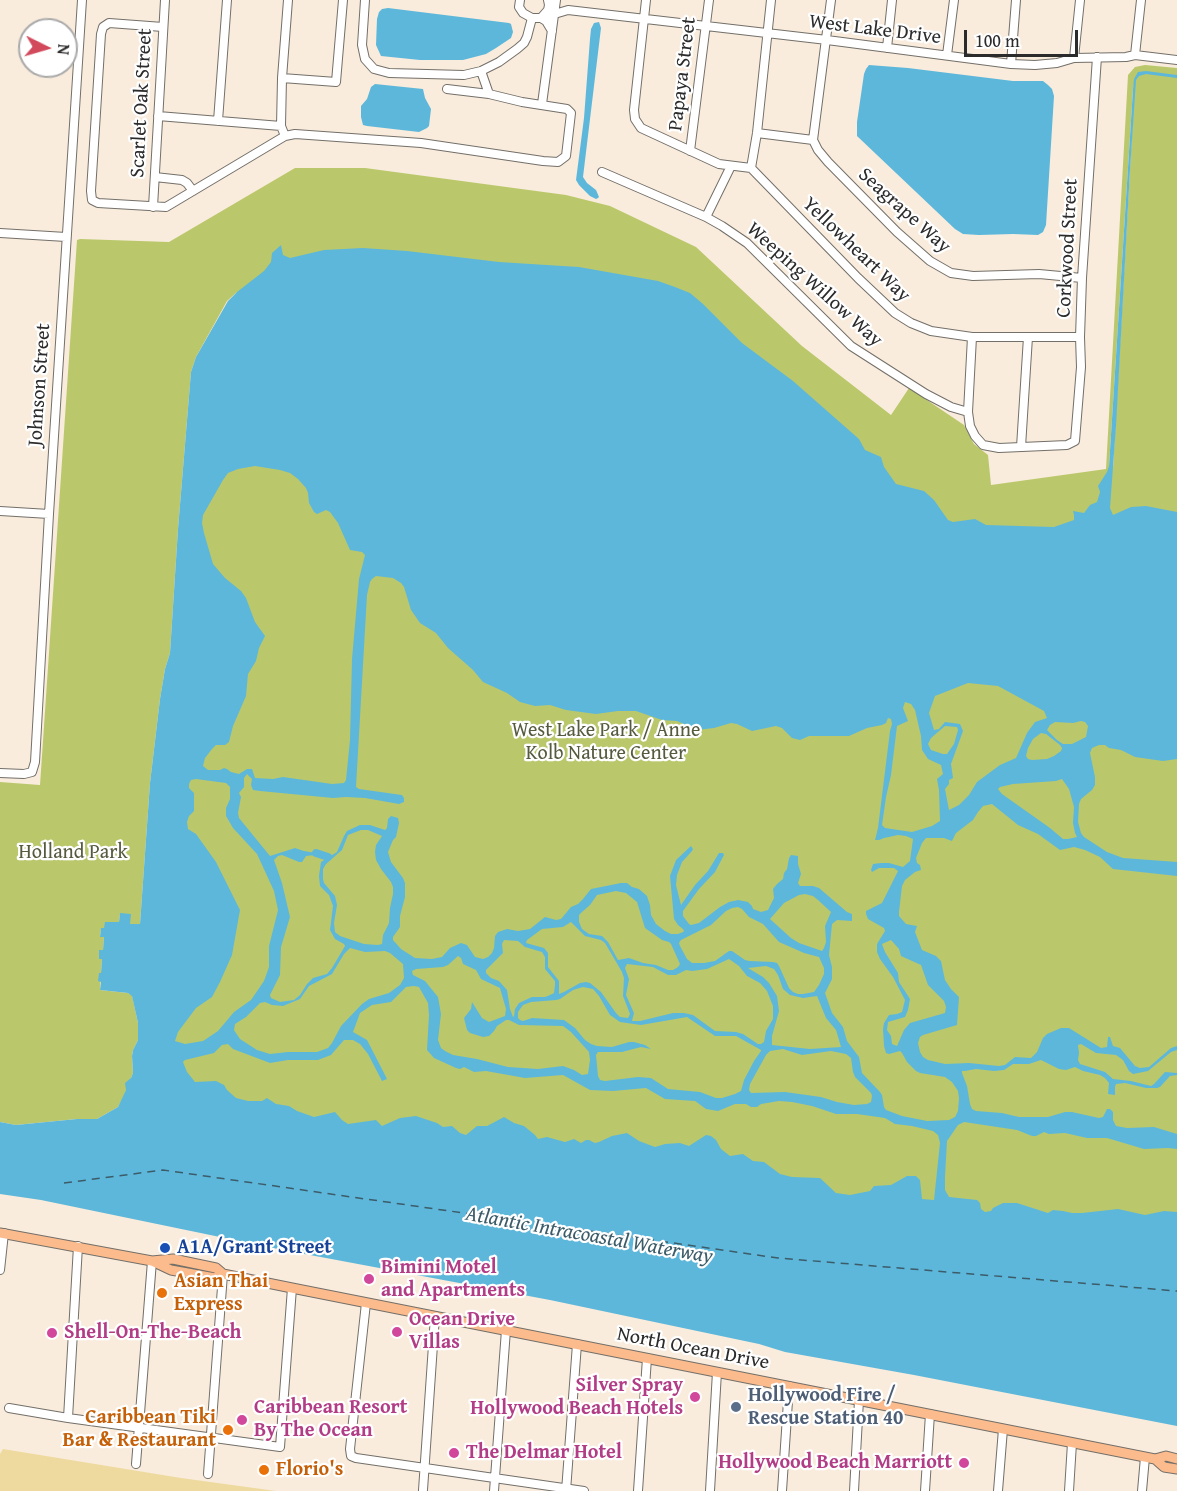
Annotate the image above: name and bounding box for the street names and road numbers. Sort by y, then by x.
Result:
street label: West Lake Drive [808,10,942,50]
street label: Papaya Street [664,16,702,132]
street label: Scarlet Oak Street [126,28,158,178]
street label: Seagrape Way [853,163,955,259]
street label: Corkwood Street [1052,178,1084,318]
street label: Yellowheart Way [797,192,915,308]
street label: Weeping Willow Way [741,218,887,352]
street label: Johnson Street [24,323,56,447]
street label: North Ocean Drive [615,1322,771,1376]

